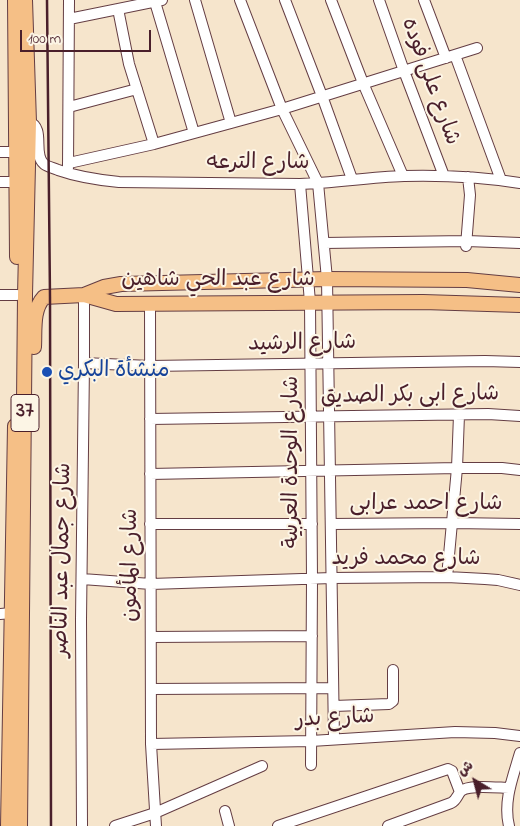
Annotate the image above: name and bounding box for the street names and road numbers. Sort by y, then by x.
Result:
street label: شارع على فوده [394,15,464,149]
street label: شارع الترعه [207,151,309,177]
street label: شارع عبد الحي شاهين [121,268,315,294]
street label: شارع الرشيد [248,331,356,359]
street label: شارع الوحدة العربية [280,376,306,548]
street label: شارع ابى بكر الصديق [321,382,499,412]
road number: 37 [11,394,39,432]
street label: شارع جمال عبد الناصر [49,462,79,658]
street label: شارع احمد عرابى [350,492,502,518]
street label: شارع المأمون [119,508,145,622]
street label: شارع محمد فريد [332,547,480,573]
street label: شارع بدر [295,705,375,735]

